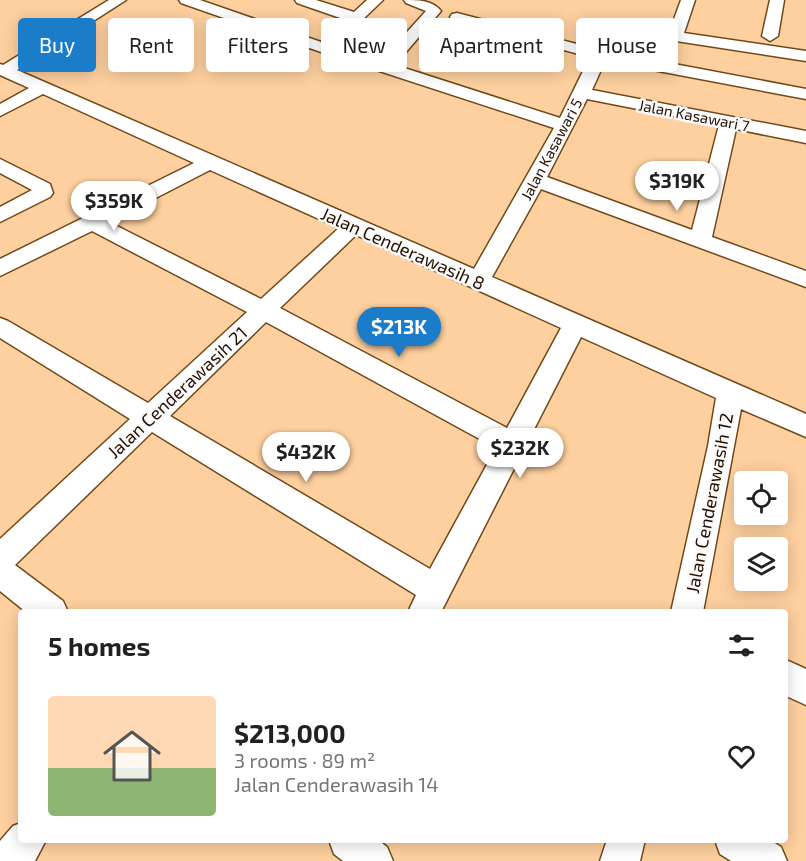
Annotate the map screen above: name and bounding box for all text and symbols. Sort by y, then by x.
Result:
chip: Buy [18,18,96,72]
chip: Rent [108,18,194,72]
chip: Filters [206,18,309,72]
chip: New [321,18,407,72]
chip: Apartment [419,18,564,72]
chip: House [576,18,678,72]
street label: Jalan Kasawari 5 [517,95,585,203]
street label: Jalan Kasawari 7 [637,95,751,135]
pin: $319K [635,161,719,212]
text: $319K [649,168,705,192]
pin: $359K [72,181,156,232]
text: $359K [85,188,143,212]
street label: Jalan Cenderawasih 8 [318,202,488,294]
pin: $213K [357,307,441,358]
text: $213K [371,314,427,338]
street label: Jalan Cenderawasih 21 [103,321,251,463]
street label: Jalan Cenderawasih 12 [681,411,737,595]
pin: $232K [478,428,562,479]
pin: $432K [264,432,348,483]
text: $232K [491,435,549,459]
text: $432K [276,439,336,463]
map controls [734,471,788,591]
button: locate [734,471,788,525]
button: layers [734,537,788,591]
icon: filters [725,629,758,662]
text: 5 homes [48,630,150,661]
text: $213,000 [234,717,346,748]
icon: home [96,720,168,792]
icon: heart [725,740,758,773]
text: 3 rooms · 89 m² [234,748,375,772]
text: Jalan Cenderawasih 14 [234,772,439,796]

